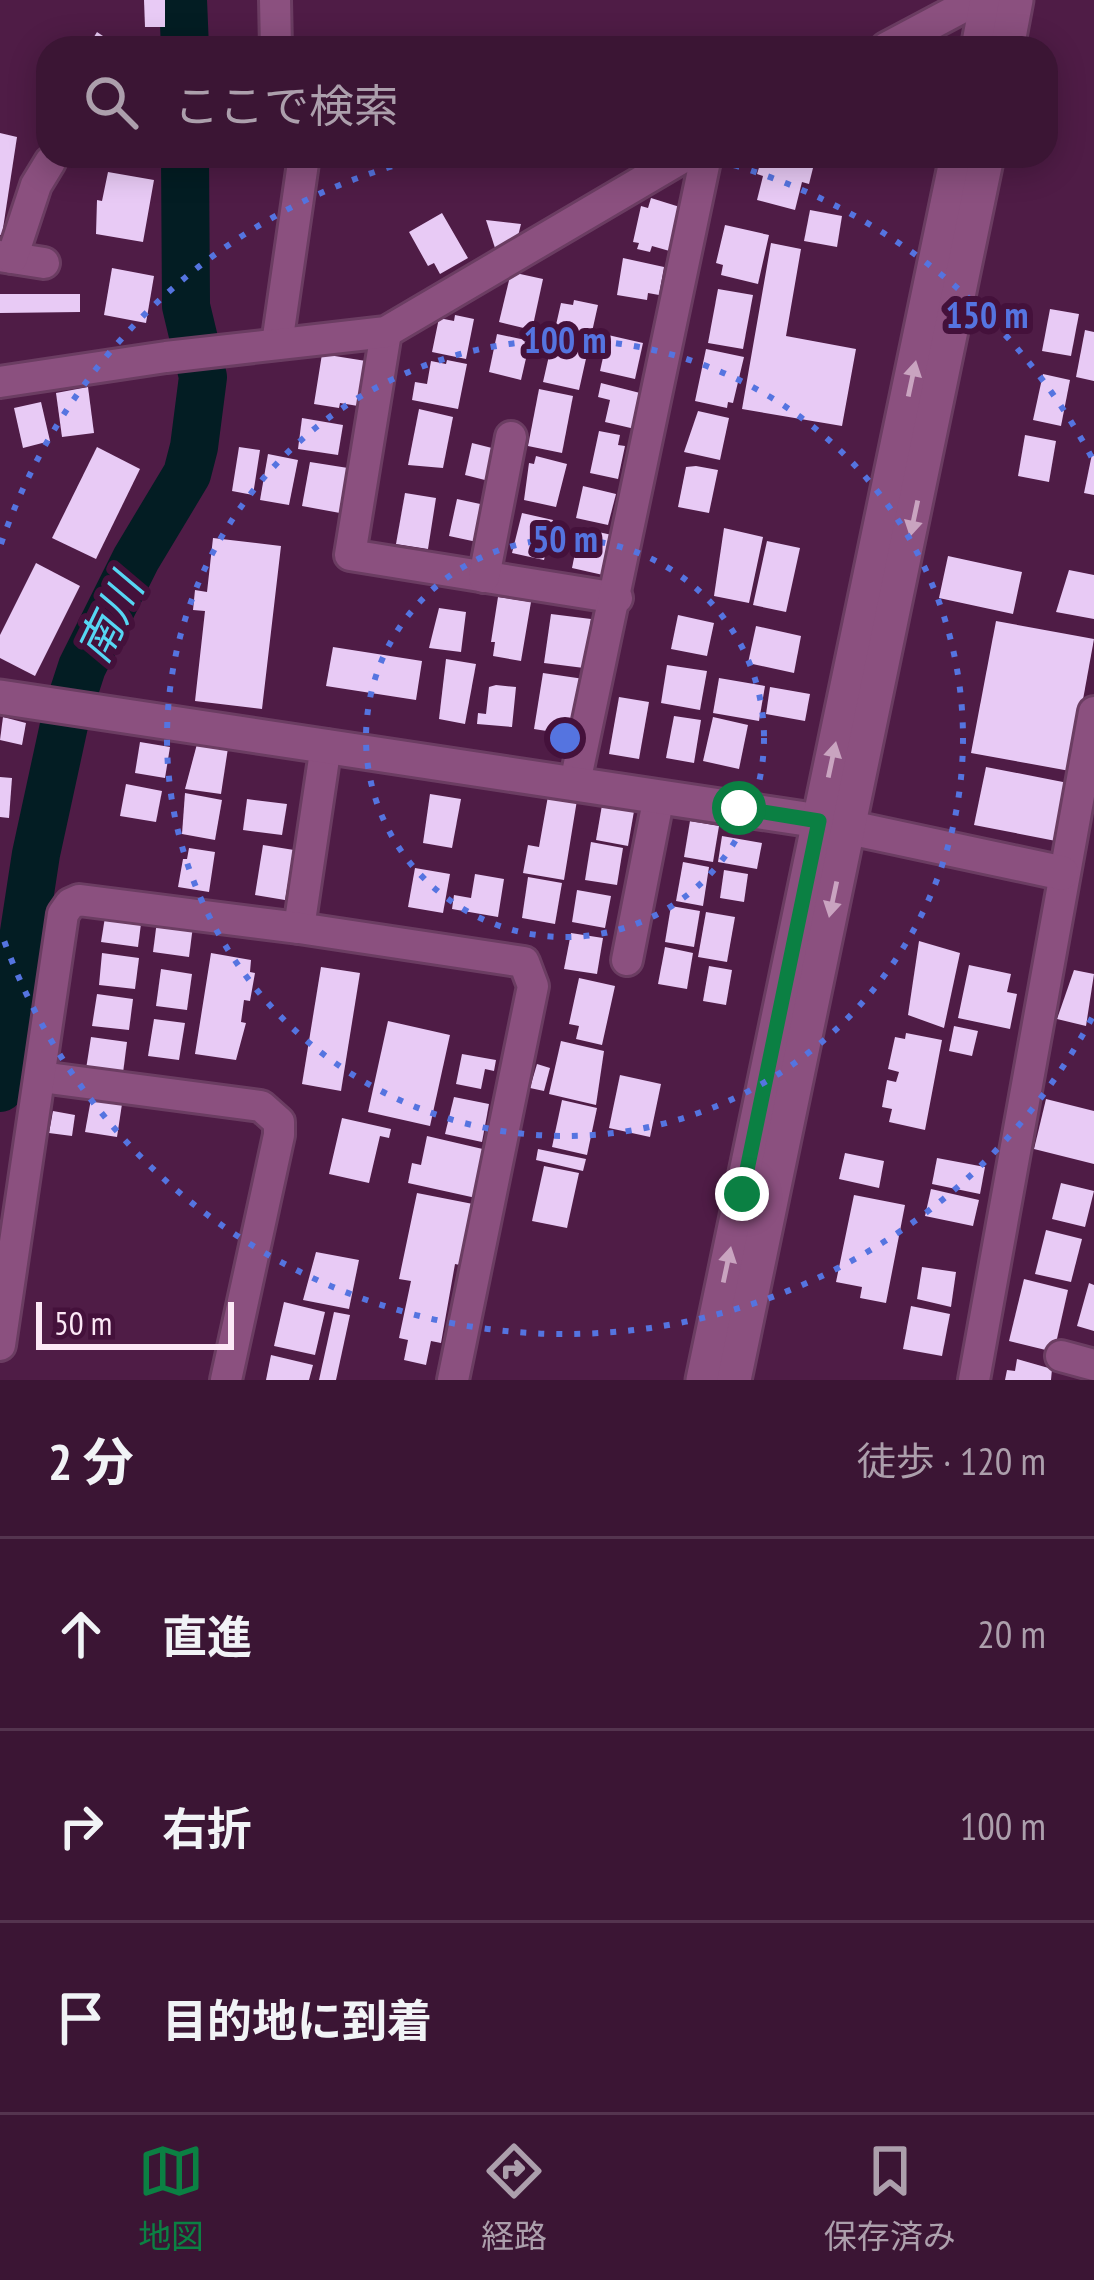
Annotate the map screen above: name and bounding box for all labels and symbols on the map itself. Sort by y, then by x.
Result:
text: 150 m [946,291,1028,338]
text: 100 m [524,316,606,363]
one-way arrow [904,359,923,397]
one-way arrow [903,499,922,537]
text: 50 m [532,515,598,562]
water label: 南川 [63,561,157,671]
centre of rings [544,717,586,759]
one-way arrow [823,741,842,779]
route start [712,781,766,835]
one-way arrow [823,881,842,919]
route end [715,1167,769,1221]
one-way arrow [718,1246,737,1284]
scale bar [36,1296,234,1349]

